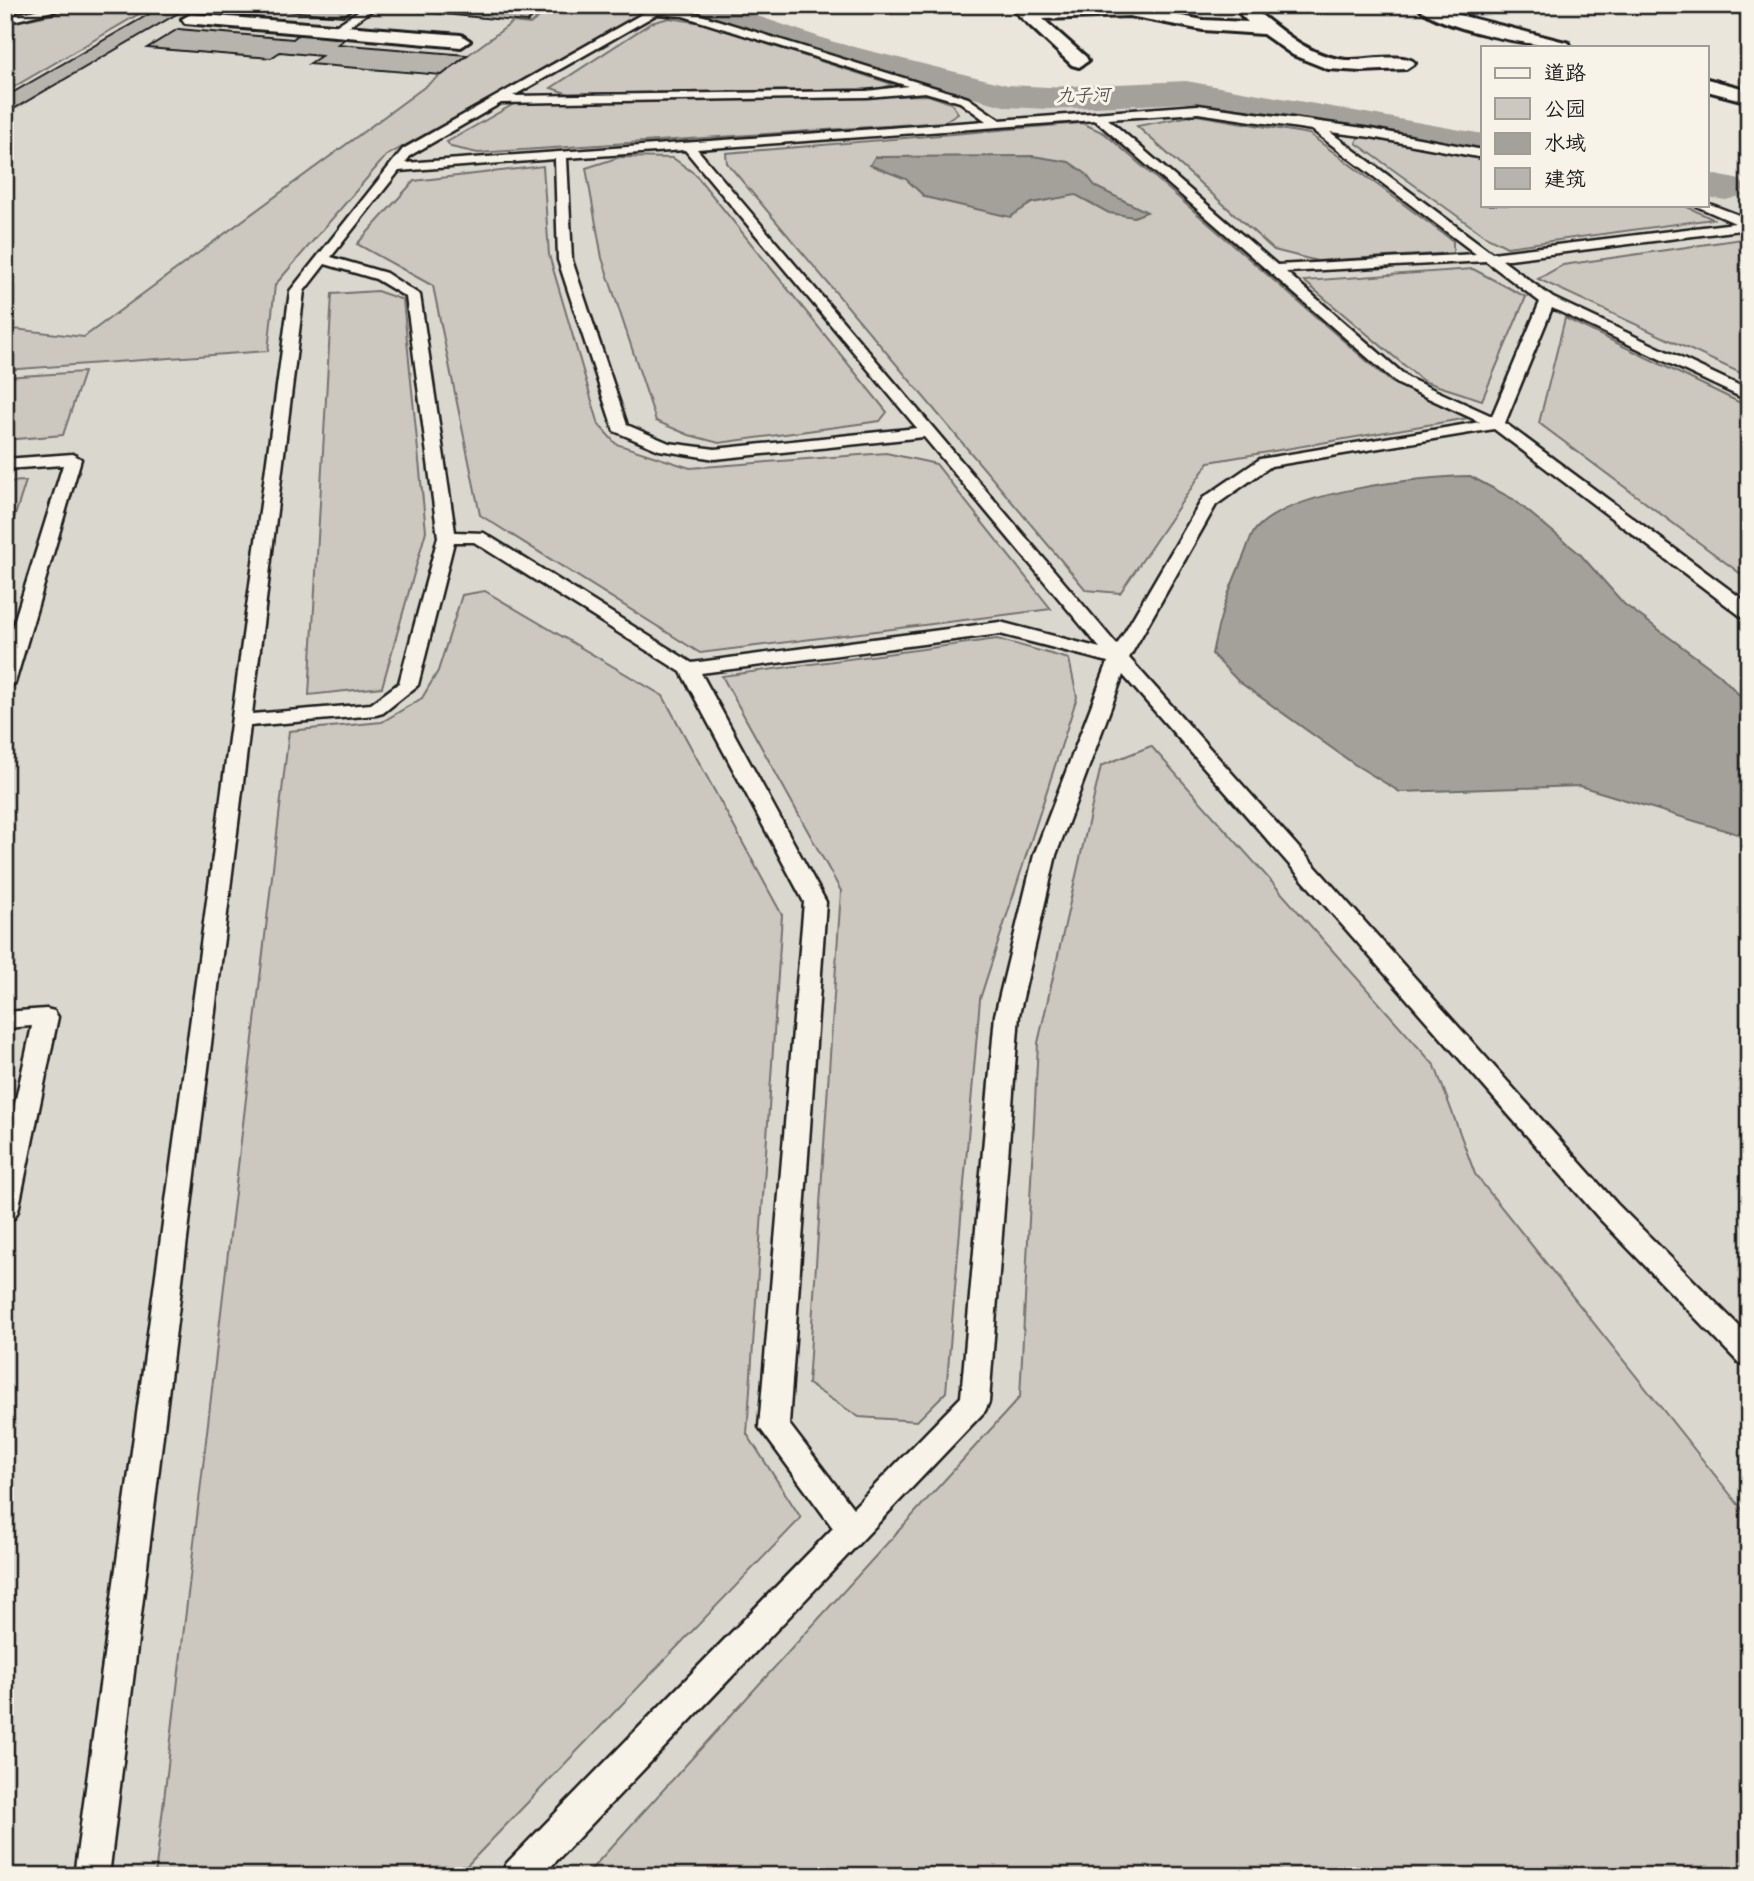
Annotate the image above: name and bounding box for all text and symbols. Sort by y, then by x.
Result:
legend [1481,46,1708,206]
text: 道路 [1544,58,1586,85]
water label: 九子河 [1056,81,1113,106]
text: 公园 [1544,94,1586,121]
text: 水域 [1544,128,1586,155]
text: 建筑 [1544,164,1586,191]

